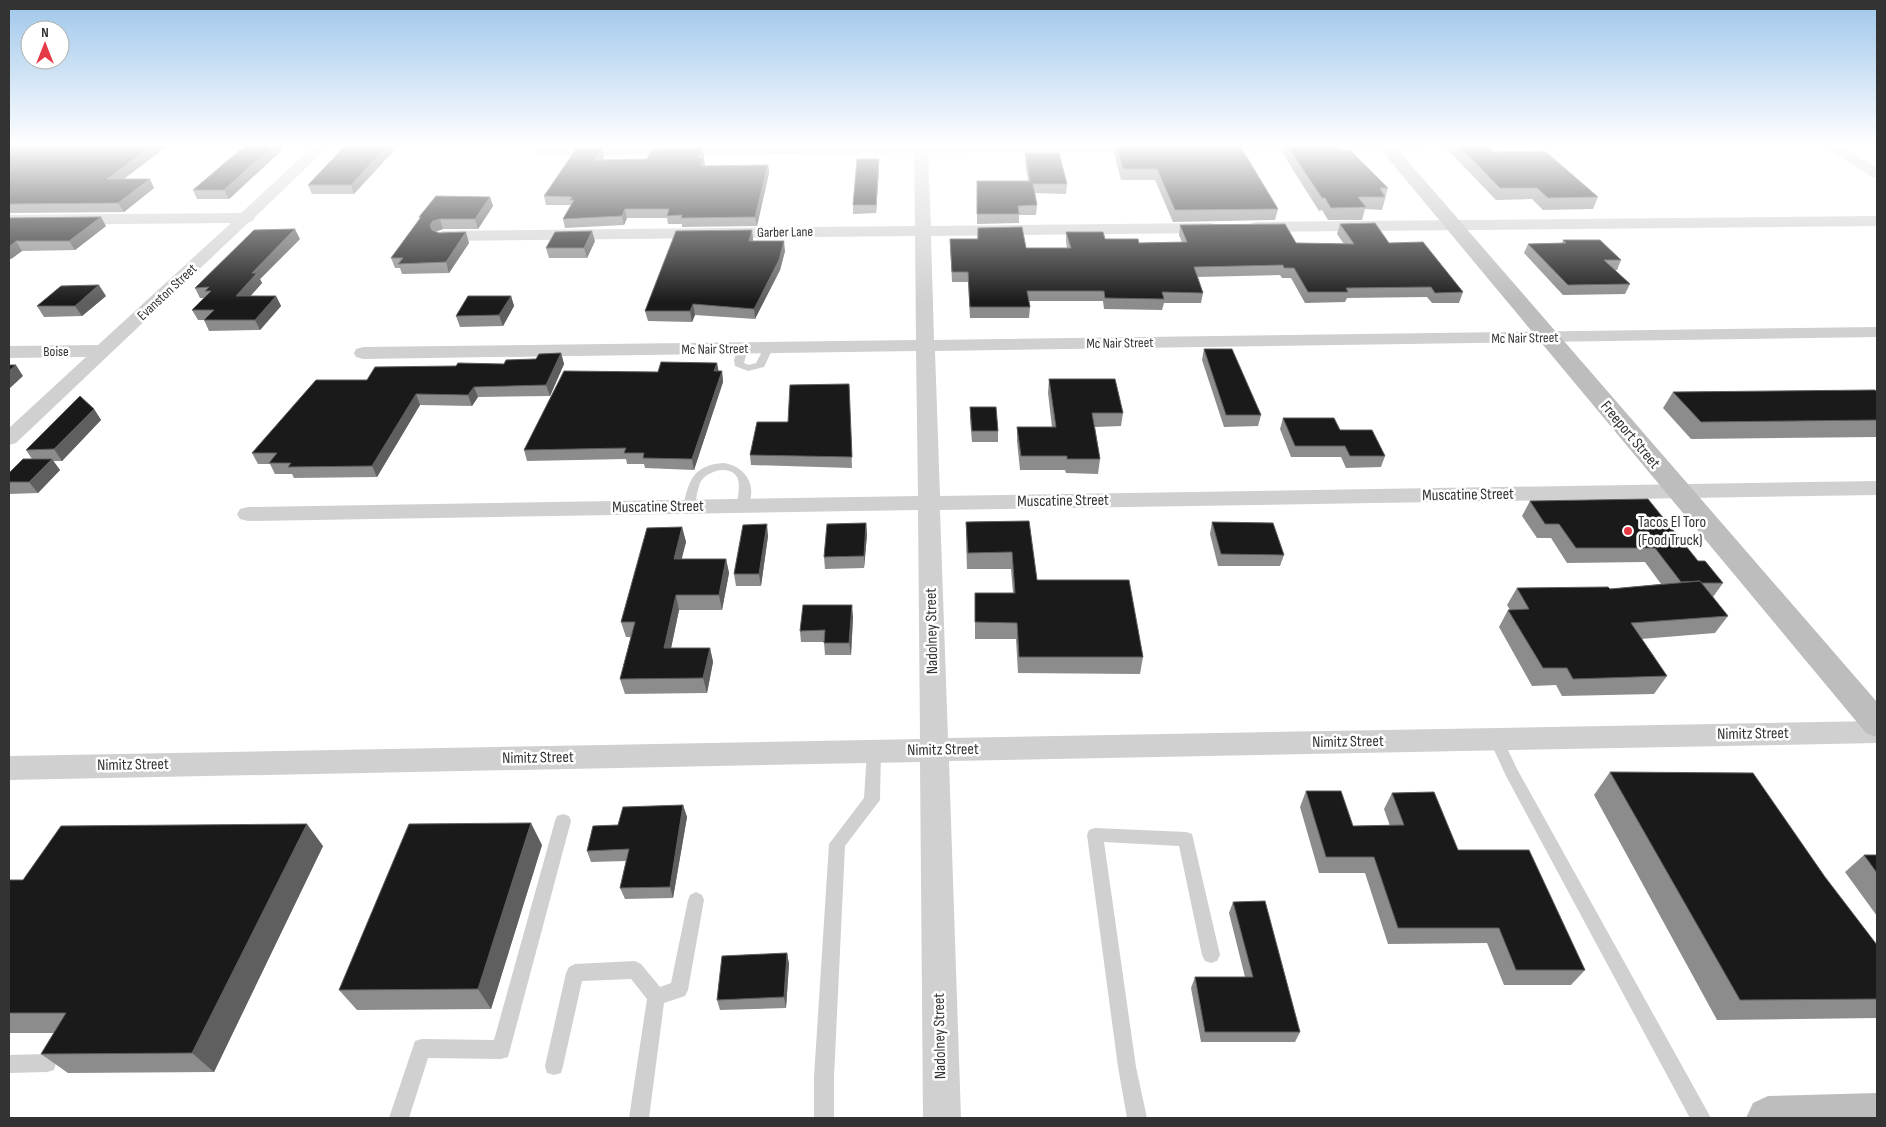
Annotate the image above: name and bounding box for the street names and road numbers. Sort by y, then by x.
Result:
street label: Garber Lane [757,223,813,241]
street label: Evanston Street [134,260,200,324]
street label: Mc Nair Street [1491,329,1559,347]
street label: Mc Nair Street [1086,334,1154,352]
street label: Mc Nair Street [681,340,749,358]
street label: Boise [43,343,69,360]
street label: Freeport Street [1596,397,1664,473]
street label: Muscatine Street [1422,485,1514,505]
street label: Muscatine Street [1017,491,1109,511]
street label: Muscatine Street [612,497,704,517]
street label: Nadolney Street [922,588,942,674]
street label: Nimitz Street [1717,724,1789,744]
street label: Nimitz Street [1312,732,1384,752]
street label: Nimitz Street [907,740,979,760]
street label: Nimitz Street [502,748,574,768]
street label: Nimitz Street [97,755,169,775]
street label: Nadolney Street [930,993,950,1079]

